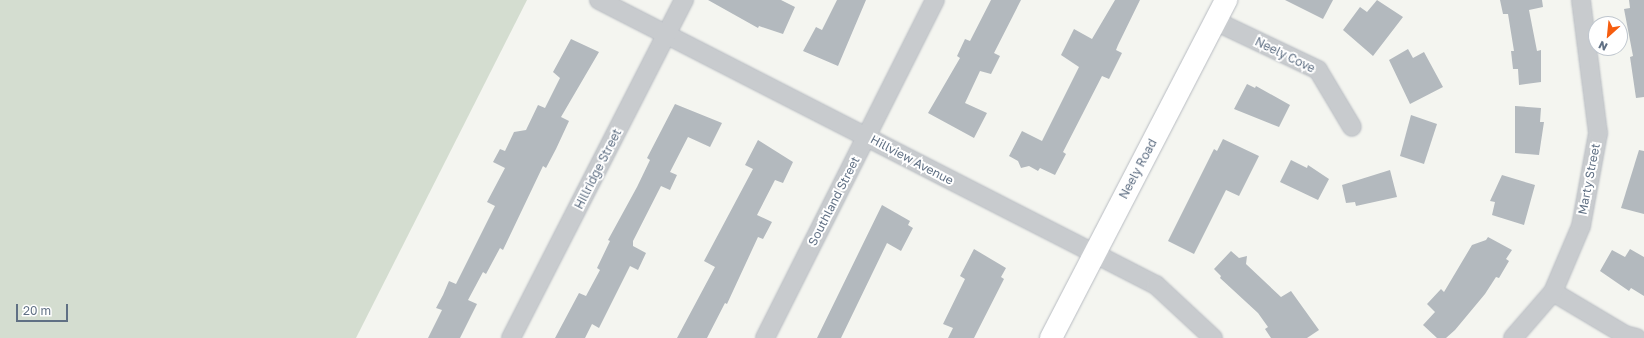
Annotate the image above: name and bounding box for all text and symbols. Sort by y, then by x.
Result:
north arrow [1588,16,1628,56]
street label: Neely Cove [1253,34,1317,76]
text: N [1596,39,1609,54]
street label: Hillridge Street [572,126,624,212]
street label: Hillview Avenue [868,132,956,188]
street label: Neely Road [1116,137,1160,201]
street label: Marty Street [1575,142,1603,216]
street label: Southland Street [805,154,863,248]
scale bar [18,296,70,322]
text: 20 m [23,303,51,318]

